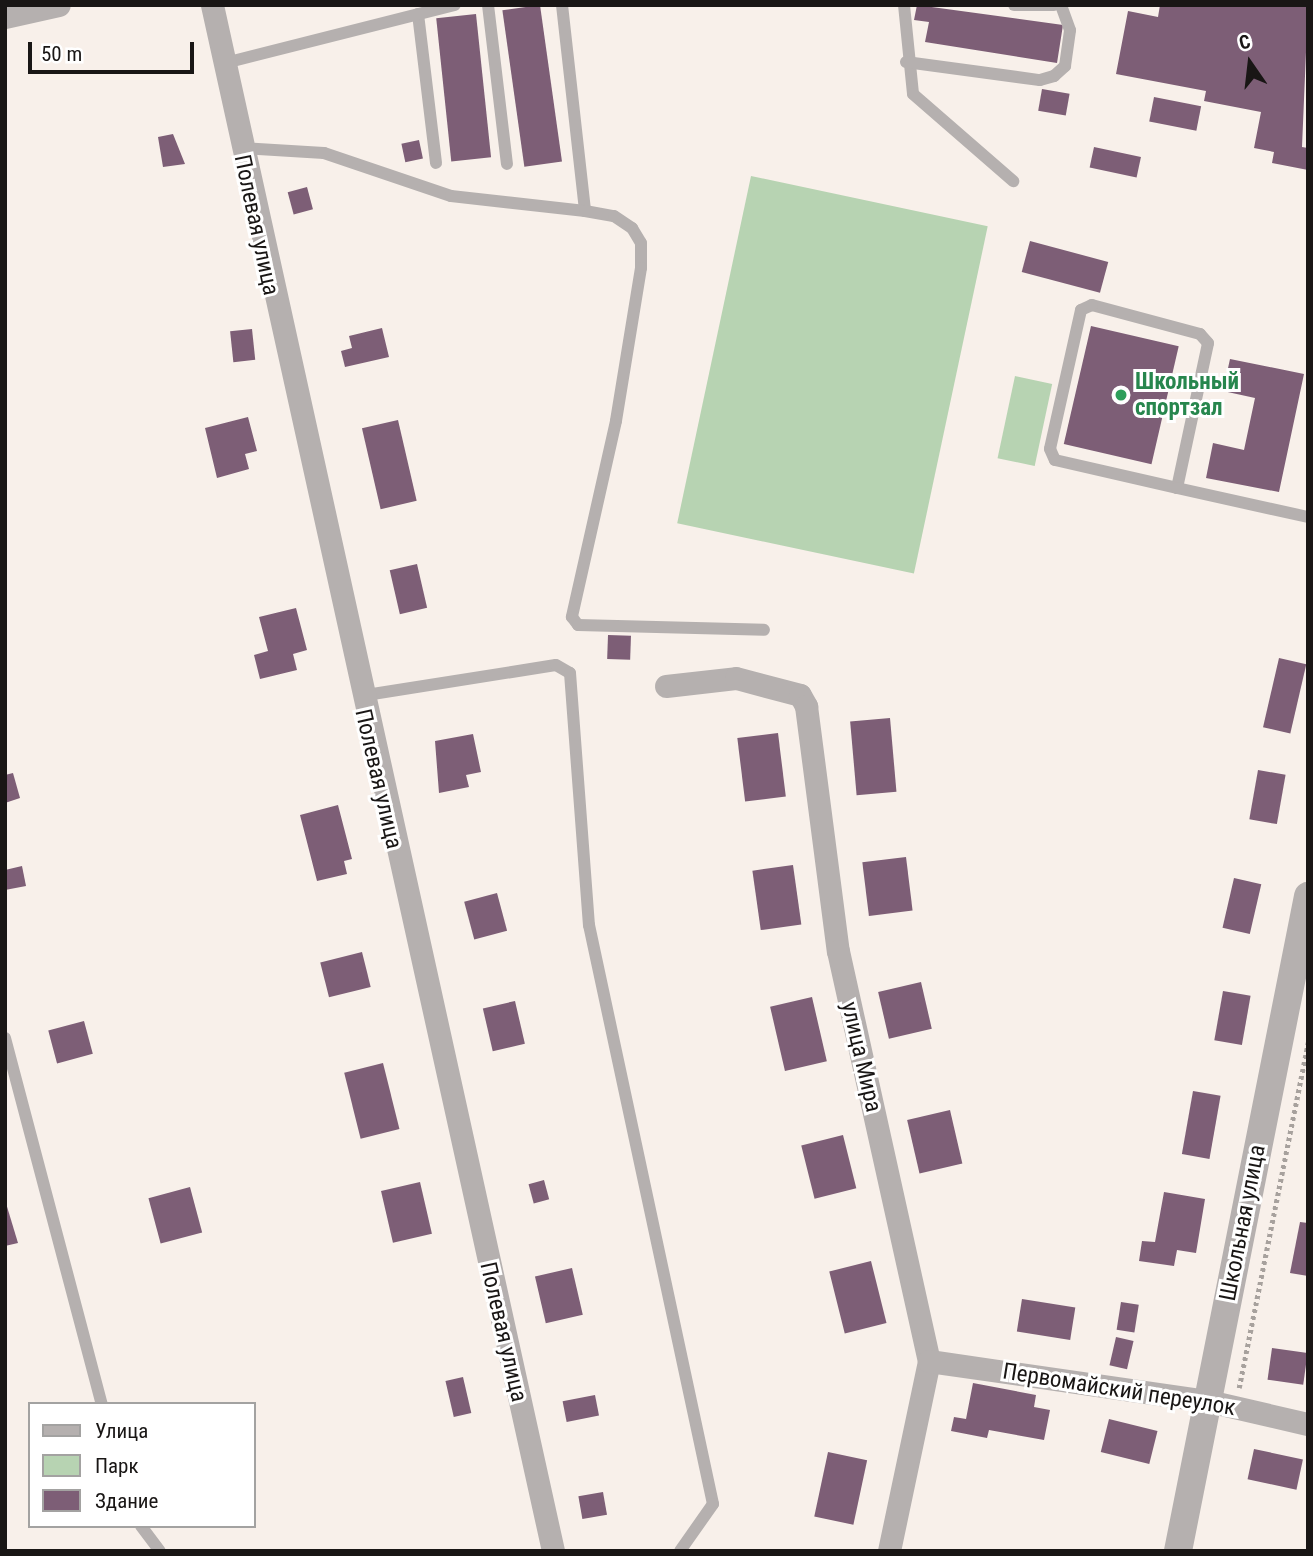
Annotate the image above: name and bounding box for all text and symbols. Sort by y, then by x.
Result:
scale bar [32,28,198,72]
north arrow [1215,28,1285,98]
text: С [1237,30,1253,55]
text: 50 m [41,42,82,66]
street label: Полевая улица [228,152,284,298]
place label: Школьный спортзал [1135,368,1239,422]
marker: Школьный спортзал [1113,387,1129,403]
street label: Полевая улица [348,706,408,852]
street label: улица Мира [835,999,887,1115]
street label: Школьная улица [1214,1143,1272,1303]
street label: Полевая улица [473,1259,533,1405]
street label: Первомайский переулок [1001,1358,1237,1422]
legend [28,1402,256,1528]
text: Улица [95,1419,148,1443]
text: Парк [95,1454,139,1478]
text: Здание [95,1489,158,1513]

